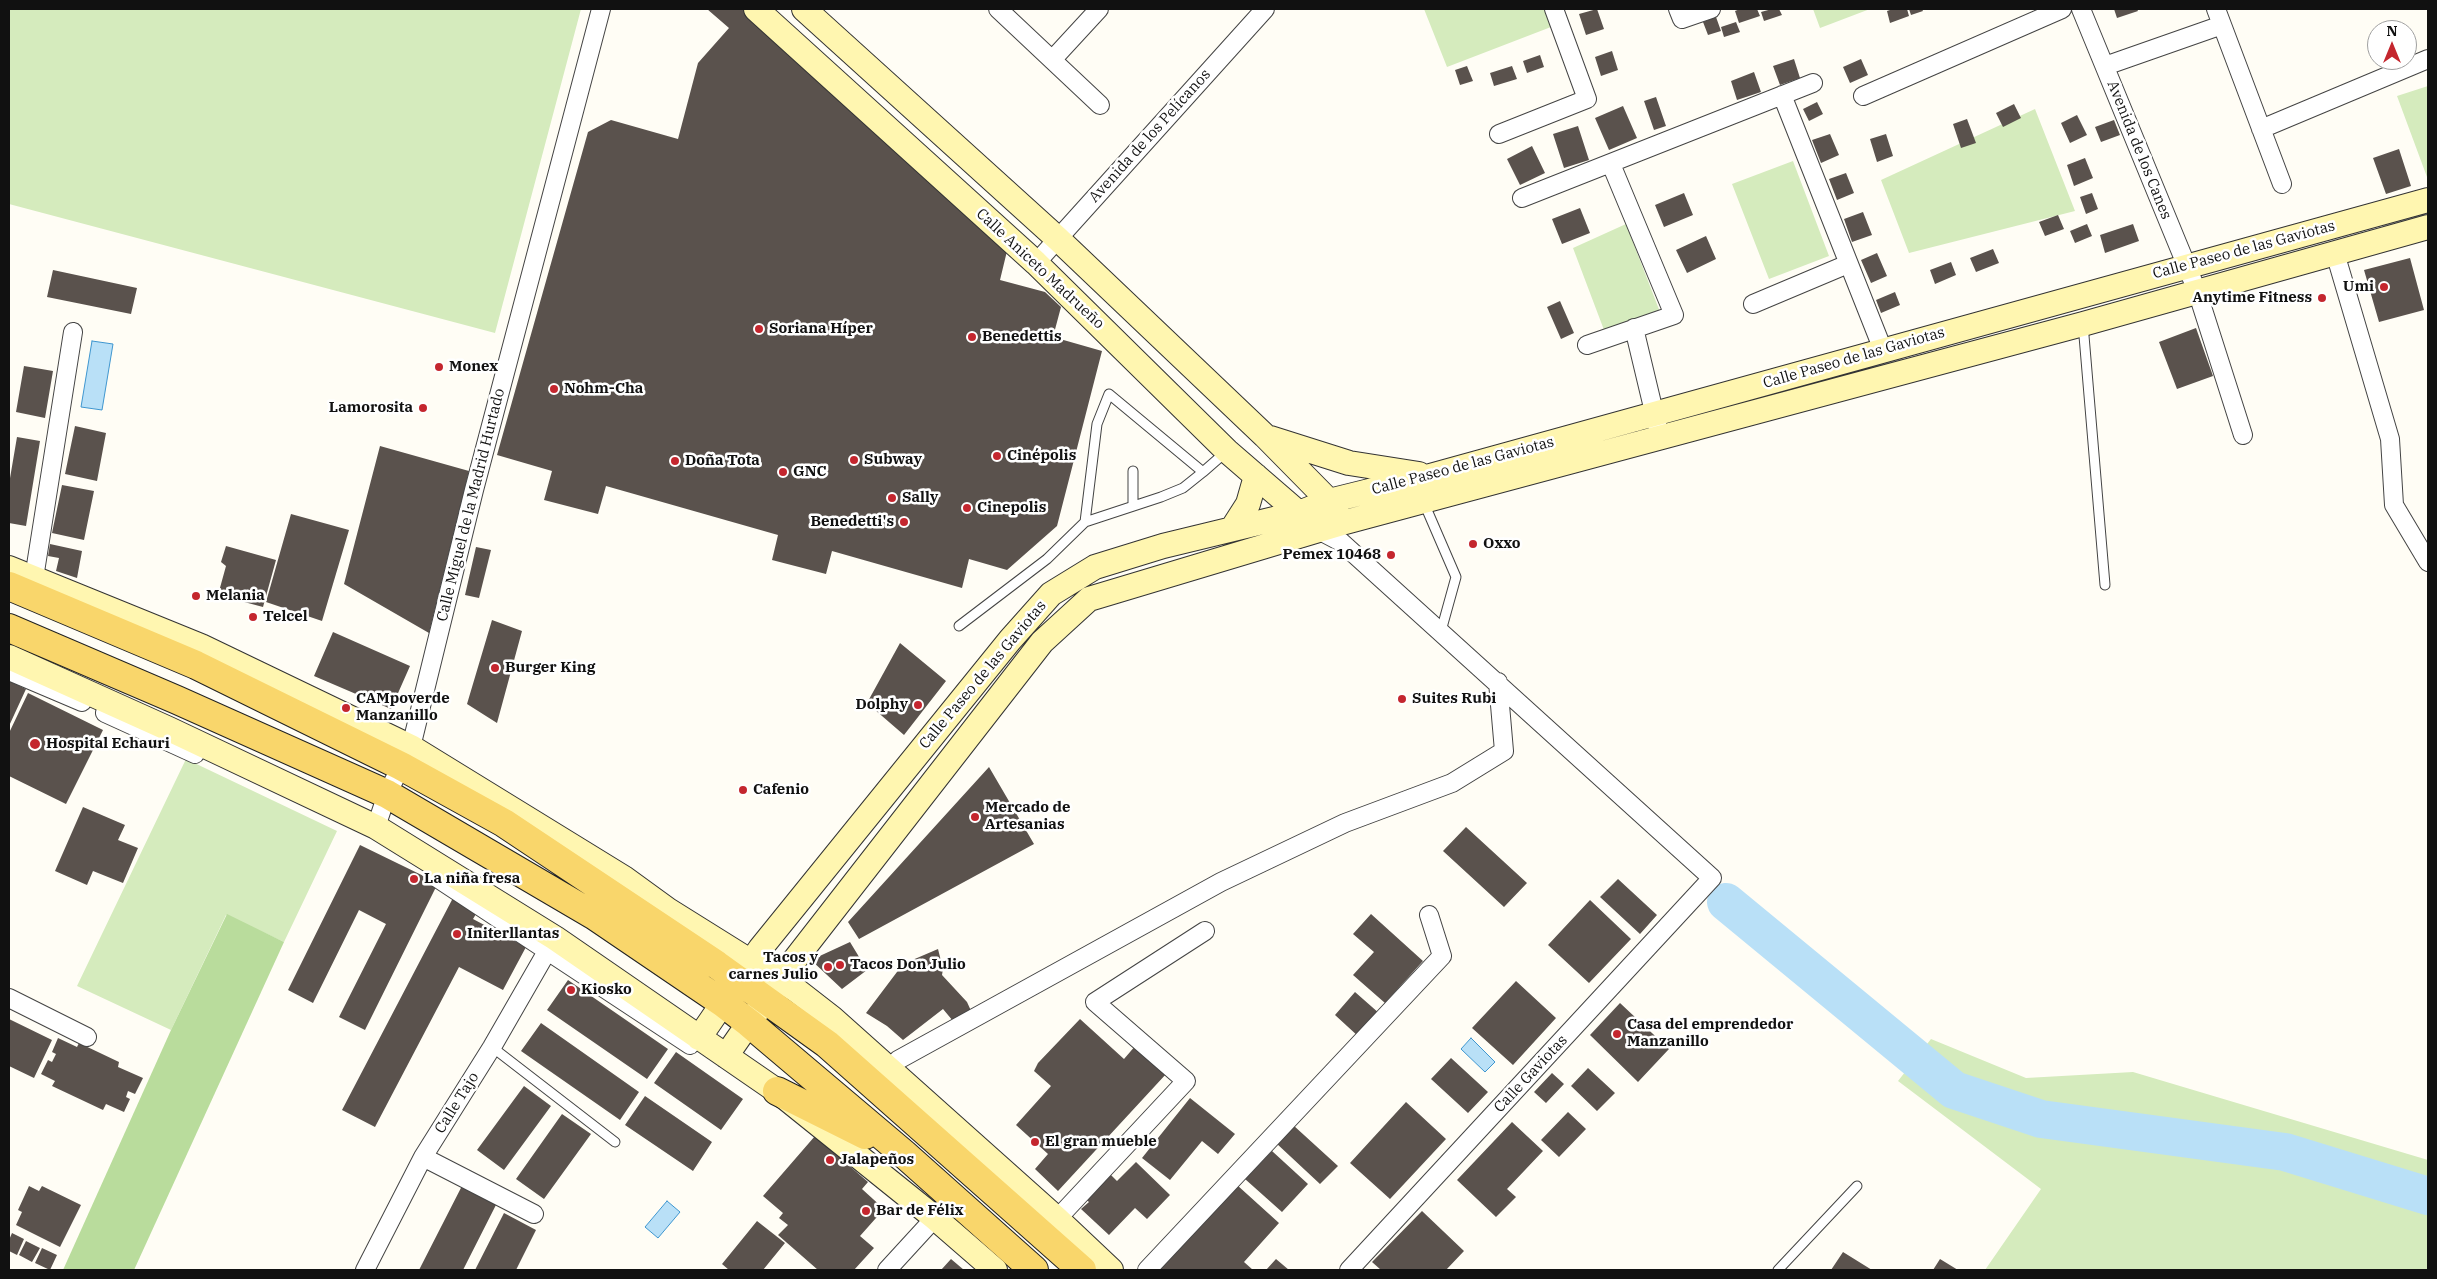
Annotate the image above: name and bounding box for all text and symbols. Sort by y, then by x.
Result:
north arrow [2367,20,2417,70]
text: N [2386,22,2398,40]
street label: Avenida de los Pelícanos [1085,66,1215,206]
street label: Avenida de los Canes [2103,78,2175,222]
street label: Calle Aniceto Madrueño [972,205,1108,333]
street label: Calle Paseo de las Gaviotas [2151,217,2337,283]
place label: Umi [2343,278,2374,296]
marker: Umi [2378,281,2390,293]
place label: Anytime Fitness [2193,289,2312,307]
marker: Anytime Fitness [2316,292,2328,304]
place label: Soriana Híper [769,320,873,338]
marker: Soriana Híper [753,323,765,335]
street label: Calle Paseo de las Gaviotas [1761,323,1947,393]
place label: Benedettis [982,328,1062,346]
marker: Benedettis [966,331,978,343]
place label: Monex [449,358,498,376]
marker: Monex [433,361,445,373]
place label: Nohm-Cha [564,380,643,398]
marker: Nohm-Cha [548,383,560,395]
street label: Calle Miguel de la Madrid Hurtado [433,387,509,623]
place label: Lamorosita [329,399,413,417]
marker: Lamorosita [417,402,429,414]
street label: Calle Paseo de las Gaviotas [1370,433,1556,499]
place label: Cinépolis [1007,447,1076,465]
marker: Cinépolis [991,450,1003,462]
place label: Subway [864,451,922,469]
place label: Doña Tota [685,452,760,470]
marker: Subway [848,454,860,466]
marker: Doña Tota [669,455,681,467]
place label: GNC [793,463,826,481]
marker: GNC [777,466,789,478]
place label: Sally [902,489,938,507]
marker: Sally [886,492,898,504]
place label: Cinepolis [977,499,1046,517]
marker: Cinepolis [961,502,973,514]
place label: Benedetti's [810,513,894,531]
marker: Benedetti's [898,516,910,528]
place label: Oxxo [1483,535,1521,553]
marker: Oxxo [1467,538,1479,550]
place label: Pemex 10468 [1283,546,1381,564]
marker: Pemex 10468 [1385,549,1397,561]
place label: Melania [206,587,265,605]
marker: Melania [190,590,202,602]
street label: Calle Paseo de las Gaviotas [916,597,1050,753]
place label: Telcel [263,608,308,626]
marker: Telcel [247,611,259,623]
place label: Burger King [505,659,595,677]
marker: Burger King [489,662,501,674]
place label: CAMpoverde Manzanillo [356,690,450,725]
place label: Suites Rubi [1412,690,1496,708]
marker: Suites Rubi [1396,693,1408,705]
place label: Dolphy [855,696,908,714]
marker: Dolphy [912,699,924,711]
marker: CAMpoverde Manzanillo [340,702,352,714]
place label: Hospital Echauri [46,735,170,753]
marker: Hospital Echauri [28,737,42,751]
place label: Cafenio [753,781,809,799]
marker: Cafenio [737,784,749,796]
place label: Mercado de Artesanias [985,799,1071,834]
marker: Mercado de Artesanias [969,811,981,823]
place label: La niña fresa [424,870,520,888]
marker: La niña fresa [408,873,420,885]
place label: Initerllantas [467,925,559,943]
marker: Initerllantas [451,928,463,940]
place label: Tacos y carnes Julio [729,949,818,984]
place label: Tacos Don Julio [850,956,966,974]
marker: Tacos Don Julio [834,959,846,971]
marker: Tacos y carnes Julio [822,961,834,973]
place label: Kiosko [581,981,632,999]
marker: Kiosko [565,984,577,996]
place label: Casa del emprendedor Manzanillo [1627,1016,1793,1051]
marker: Casa del emprendedor Manzanillo [1611,1028,1623,1040]
street label: Calle Gaviotas [1491,1032,1571,1116]
street label: Calle Tajo [431,1069,483,1137]
place label: El gran mueble [1045,1133,1157,1151]
marker: El gran mueble [1029,1136,1041,1148]
place label: Jalapeños [840,1151,914,1169]
marker: Jalapeños [824,1154,836,1166]
place label: Bar de Félix [876,1202,964,1220]
marker: Bar de Félix [860,1205,872,1217]

